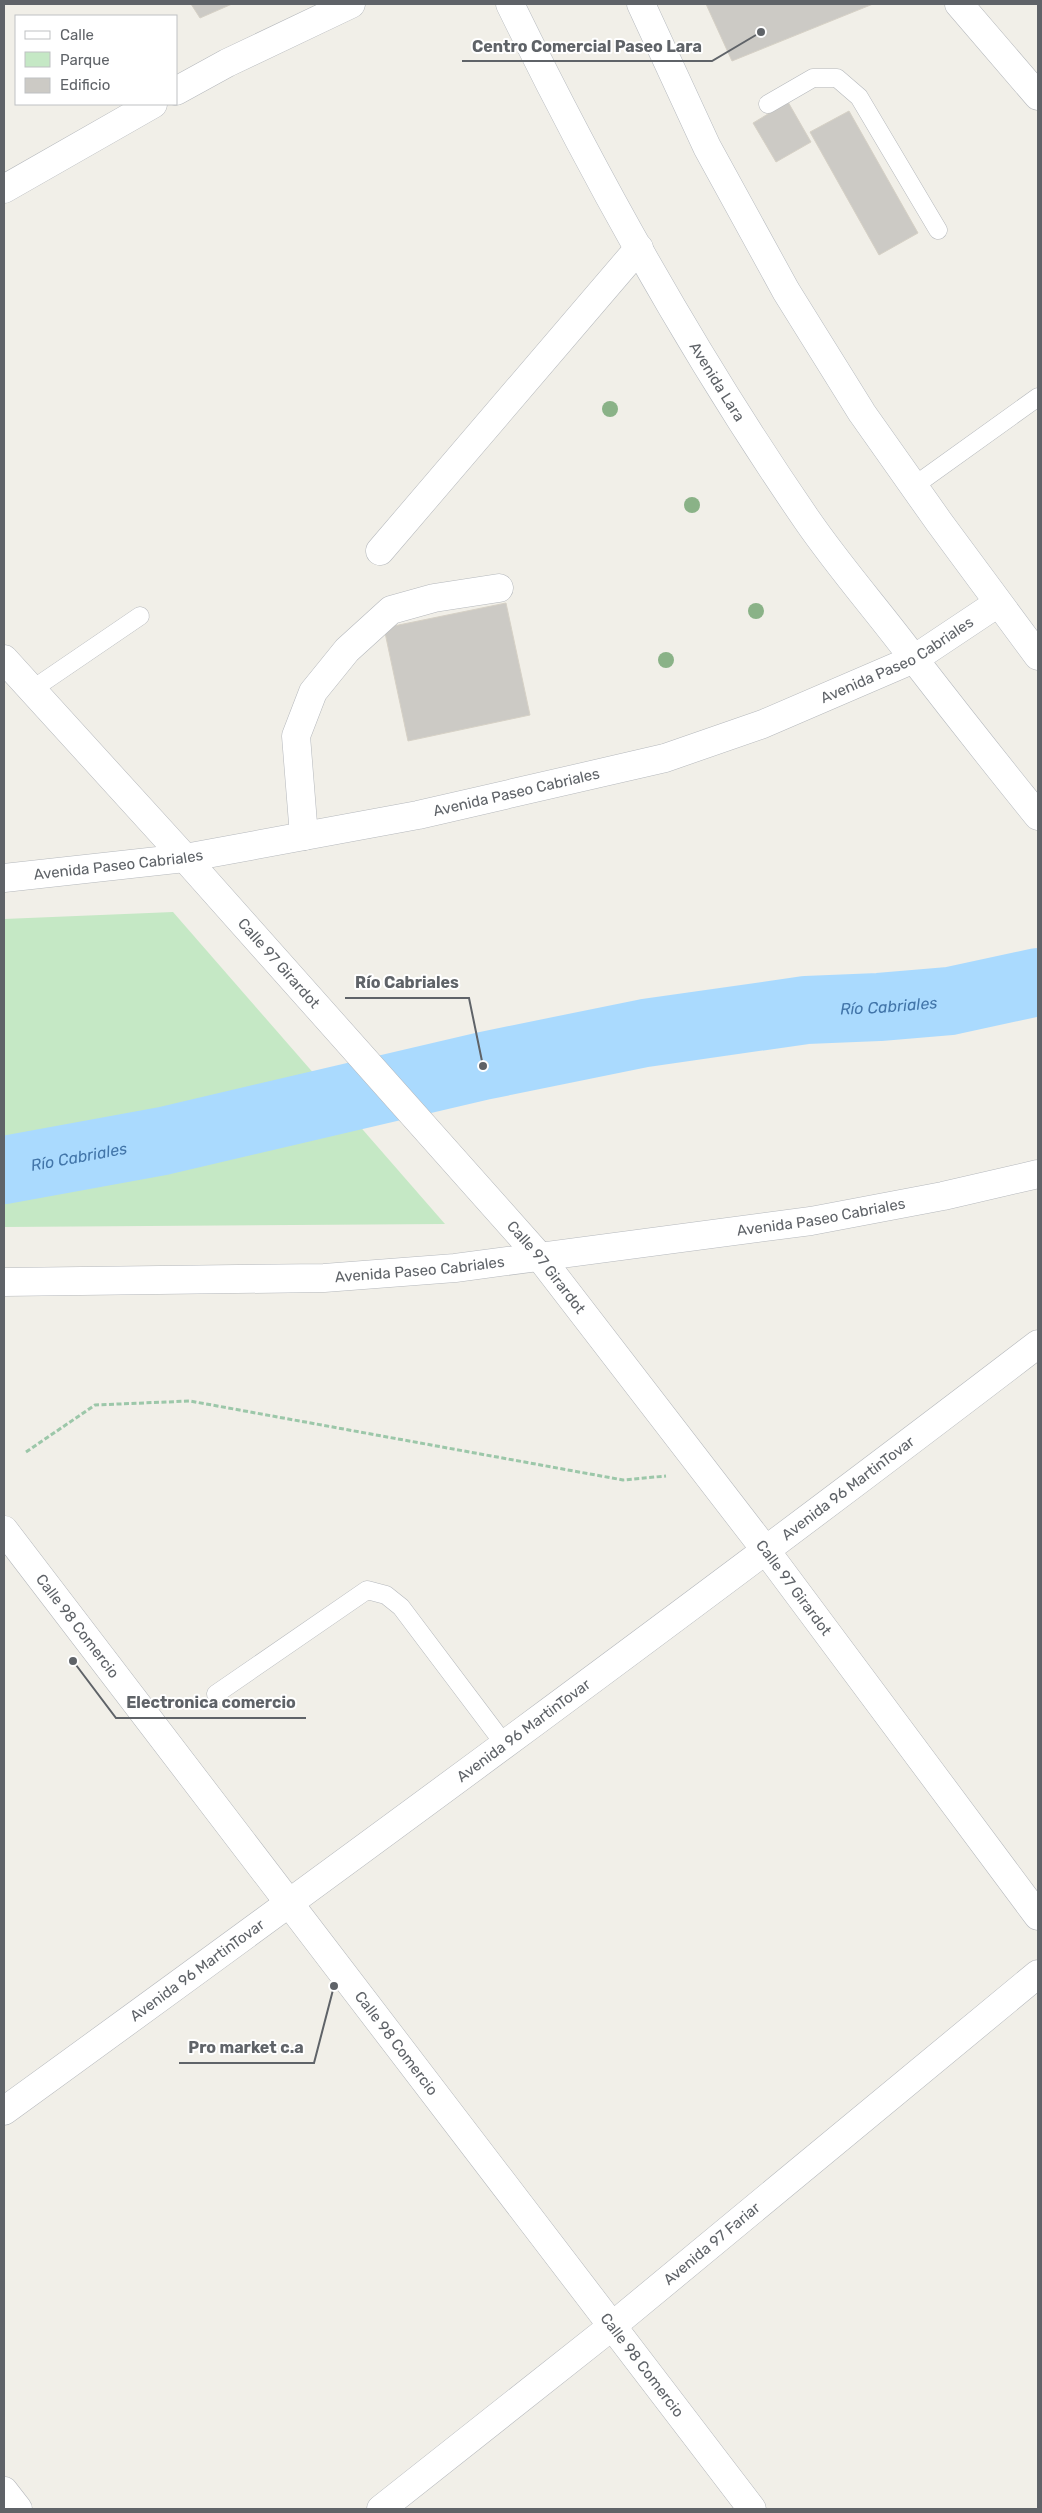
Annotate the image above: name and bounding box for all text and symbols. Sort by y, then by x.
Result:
legend [15,15,178,105]
text: Calle [60,26,94,44]
callout: Centro Comercial Paseo Lara [462,30,712,61]
text: Centro Comercial Paseo Lara [472,37,702,56]
text: Parque [60,51,110,69]
text: Edificio [60,76,110,94]
street label: Avenida Lara [686,339,748,425]
street label: Avenida Paseo Cabriales [818,613,977,707]
street label: Avenida Paseo Cabriales [431,764,602,820]
street label: Avenida Paseo Cabriales [33,846,205,884]
street label: Calle 97 Girardot [234,915,324,1012]
callout: Río Cabriales [345,967,469,998]
text: Río Cabriales [355,973,459,992]
water label: Río Cabriales [840,993,938,1018]
water label: Río Cabriales [29,1138,128,1174]
street label: Avenida Paseo Cabriales [736,1194,907,1240]
street label: Calle 97 Girardot [503,1217,589,1318]
street label: Avenida Paseo Cabriales [334,1253,506,1286]
street label: Avenida 96 MartinTovar [778,1432,918,1544]
street label: Calle 97 Girardot [752,1537,835,1639]
street label: Calle 98 Comercio [32,1570,123,1682]
street label: Avenida 96 MartinTovar [453,1675,594,1786]
callout: Electronica comercio [116,1687,306,1718]
text: Electronica comercio [126,1693,296,1712]
street label: Avenida 96 MartinTovar [127,1915,268,2025]
street label: Calle 98 Comercio [351,1988,442,2099]
callout: Pro market c.a [179,2032,314,2063]
text: Pro market c.a [188,2038,304,2057]
street label: Avenida 97 Fariar [660,2198,764,2289]
street label: Calle 98 Comercio [597,2309,688,2421]

